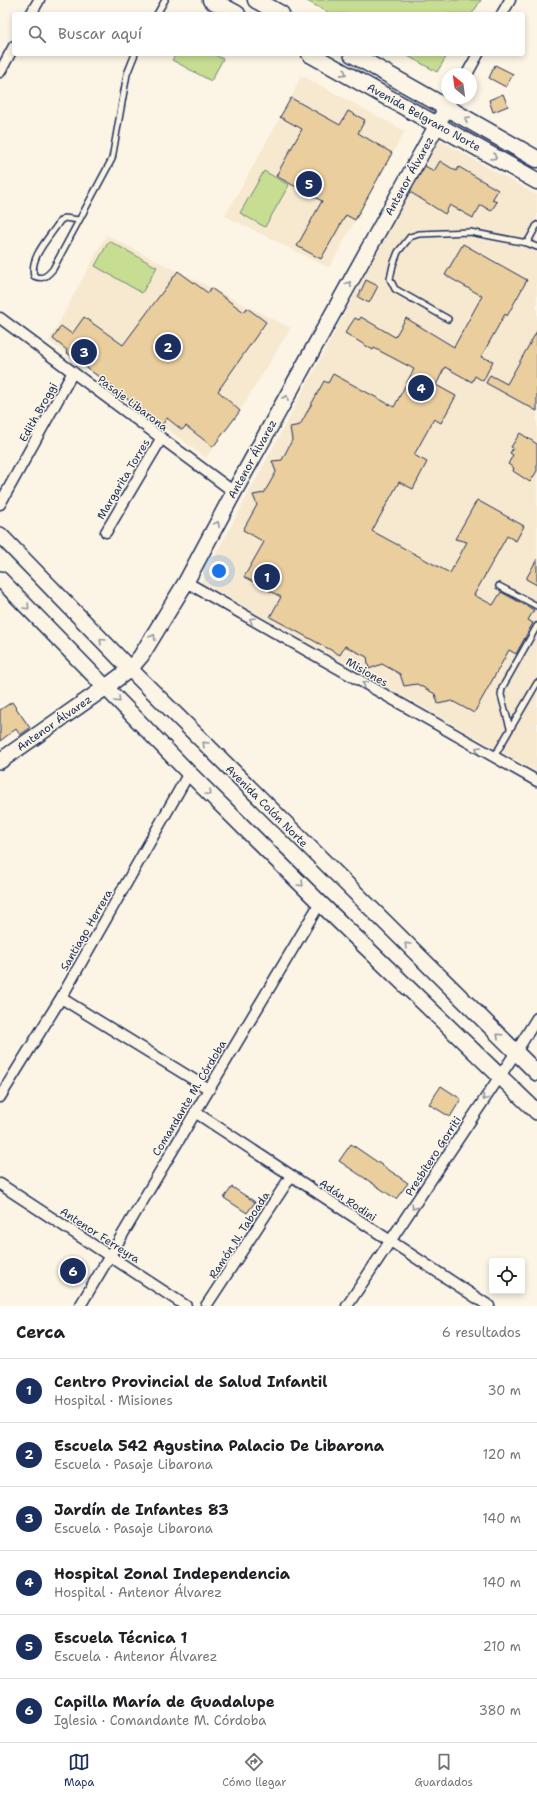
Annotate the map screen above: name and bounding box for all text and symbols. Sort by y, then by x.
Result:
search box [12,12,525,56]
icon: search [26,23,48,45]
text: Buscar aquí [58,24,142,44]
one-way arrow [340,68,347,75]
north arrow [441,68,477,104]
street label: Avenida Belgrano Norte [364,80,483,155]
one-way arrow [464,116,471,123]
street label: Antenor Álvarez [381,134,437,218]
one-way arrow [490,152,497,159]
pin: 5 [296,169,322,199]
one-way arrow [344,281,351,288]
pin: 2 [155,332,181,362]
pin: 3 [71,337,97,367]
street label: Pasaje Libarona [95,372,171,435]
pin: 4 [408,373,434,403]
street label: Edith Broggi [16,380,61,445]
one-way arrow [281,395,288,402]
street label: Antenor Álvarez [224,417,280,501]
street label: Margarita Torres [93,436,153,522]
one-way arrow [212,521,219,529]
your location [209,561,229,581]
pin: 1 [254,562,280,592]
one-way arrow [22,602,30,610]
one-way arrow [249,618,256,625]
one-way arrow [148,634,155,641]
one-way arrow [99,638,107,646]
street label: Misiones [343,654,391,691]
one-way arrow [362,682,369,689]
street label: Antenor Álvarez [13,691,95,755]
one-way arrow [113,695,121,703]
one-way arrow [203,741,210,749]
one-way arrow [475,746,482,753]
street label: Avenida Colón Norte [222,762,311,851]
one-way arrow [204,788,212,796]
one-way arrow [296,879,304,887]
street label: Santiago Herrera [57,887,116,974]
one-way arrow [404,942,412,950]
one-way arrow [496,1034,504,1041]
street label: Comandante M. Córdoba [149,1037,230,1159]
one-way arrow [482,1094,490,1101]
street label: Presbítero Gorriti [402,1113,465,1199]
street label: Adán Rodini [316,1176,379,1225]
street label: Ramón N. Taboada [206,1189,273,1282]
one-way arrow [412,1202,419,1209]
street label: Antenor Ferreyra [57,1204,143,1267]
pin: 6 [60,1256,86,1286]
map controls [489,1258,525,1294]
button: locate [489,1258,525,1294]
text: Cerca [16,1321,65,1343]
text: 6 resultados [442,1324,521,1341]
text: Centro Provincial de Salud Infantil [54,1372,327,1392]
text: 1 [26,1382,32,1399]
text: 30 m [487,1382,521,1399]
text: Hospital · Misiones [54,1392,173,1409]
text: Escuela 542 Agustina Palacio De Libarona [54,1436,384,1456]
text: 2 [24,1446,34,1463]
text: 120 m [483,1446,521,1463]
text: Escuela · Pasaje Libarona [54,1456,213,1473]
text: Jardín de Infantes 83 [54,1500,229,1520]
text: 3 [24,1510,34,1527]
text: 140 m [482,1510,521,1527]
text: Escuela · Pasaje Libarona [54,1520,213,1537]
text: Hospital Zonal Independencia [54,1564,290,1584]
text: 4 [24,1574,34,1591]
text: 140 m [482,1574,521,1591]
text: Hospital · Antenor Álvarez [54,1584,222,1601]
text: Escuela Técnica 1 [54,1628,187,1648]
text: 5 [25,1638,33,1655]
text: 210 m [483,1638,521,1655]
text: Escuela · Antenor Álvarez [54,1648,217,1665]
text: Capilla María de Guadalupe [54,1692,275,1712]
text: 6 [24,1702,34,1719]
text: 380 m [479,1702,521,1719]
text: Iglesia · Comandante M. Córdoba [54,1712,266,1729]
tab: Mapa [64,1751,94,1790]
tab: Cómo llegar [222,1751,286,1790]
tab: Guardados [414,1751,473,1790]

